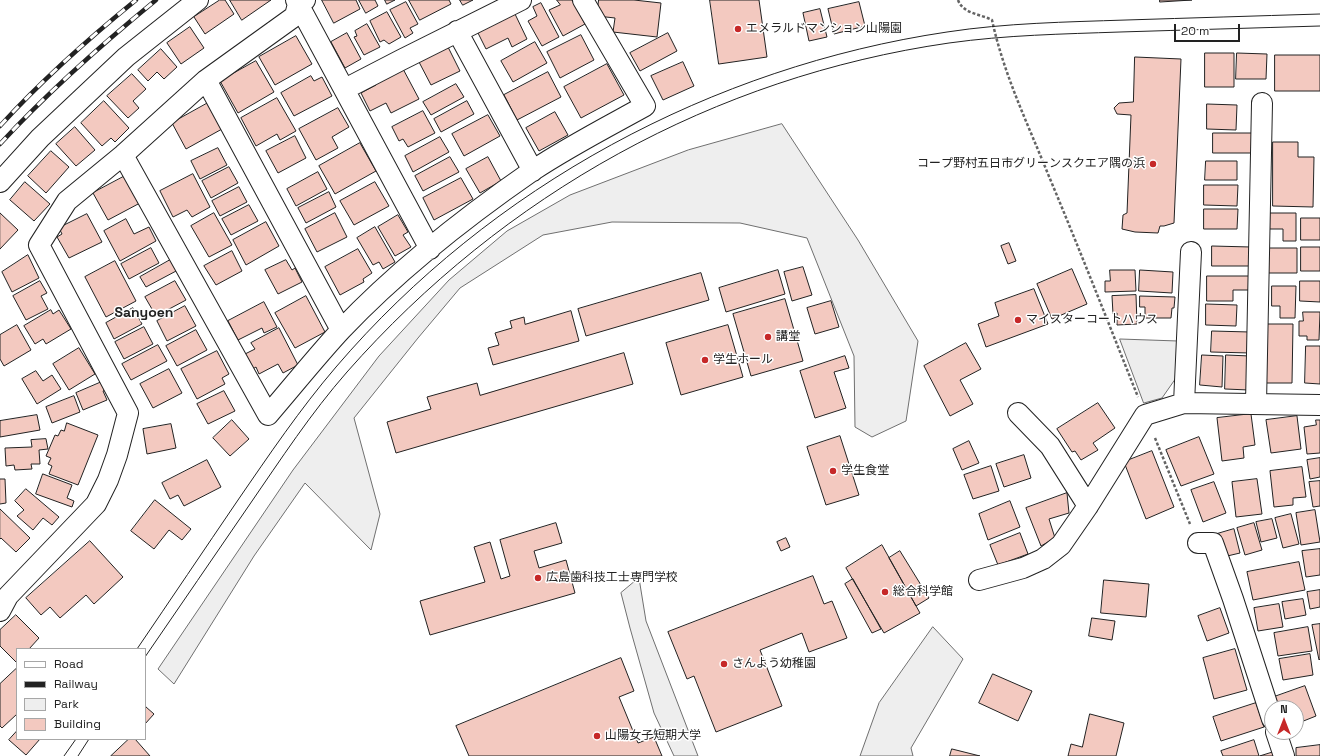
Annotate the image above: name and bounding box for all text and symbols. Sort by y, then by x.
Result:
scale bar [1176,16,1242,42]
place label: エメラルドマンション山陽園 [746,22,902,36]
text: 20 m [1181,23,1209,39]
marker: エメラルドマンション山陽園 [733,24,743,34]
place label: コープ野村五日市グリーンスクエア隅の浜 [917,157,1145,171]
marker: コープ野村五日市グリーンスクエア隅の浜 [1148,159,1158,169]
district label: Sanyoen [115,305,173,321]
place label: マイスターコートハウス [1026,313,1158,327]
marker: マイスターコートハウス [1013,315,1023,325]
place label: 講堂 [776,330,800,344]
marker: 講堂 [763,332,773,342]
place label: 学生ホール [713,353,773,367]
marker: 学生ホール [700,355,710,365]
place label: 学生食堂 [841,464,889,478]
marker: 学生食堂 [828,466,838,476]
place label: 広島歯科技工士専門学校 [546,571,678,585]
marker: 広島歯科技工士専門学校 [533,573,543,583]
place label: 総合科学館 [893,585,953,599]
marker: 総合科学館 [880,587,890,597]
legend [16,648,146,740]
text: Road [54,656,83,672]
place label: さんよう幼稚園 [732,657,816,671]
marker: さんよう幼稚園 [719,659,729,669]
text: Railway [54,676,98,692]
text: Park [54,696,79,712]
north arrow [1264,700,1304,740]
text: N [1280,702,1288,716]
text: Building [54,716,101,732]
place label: 山陽女子短期大学 [605,729,701,743]
marker: 山陽女子短期大学 [592,731,602,741]

